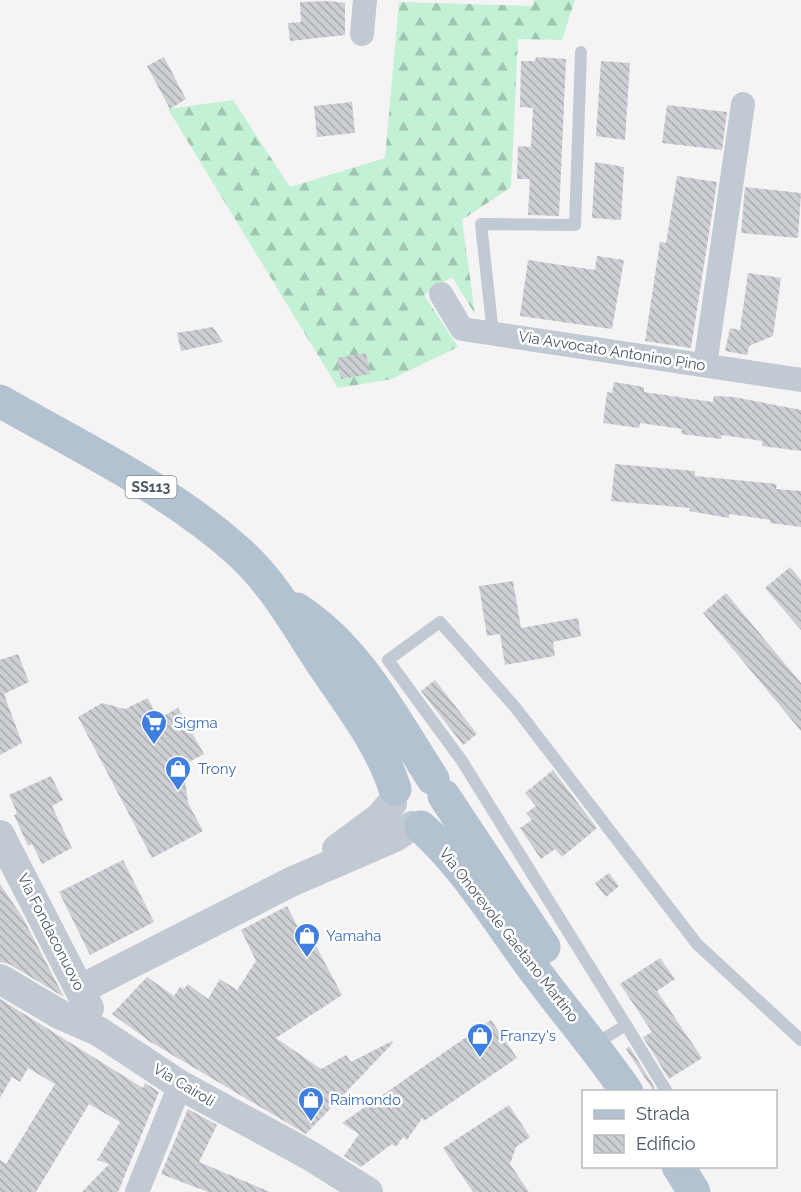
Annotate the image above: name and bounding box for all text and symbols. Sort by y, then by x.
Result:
street label: Via Avvocato Antonino Pino [517,327,707,375]
road number: SS113 [126,476,176,498]
supermarket icon: Sigma [139,708,169,746]
place label: Sigma [174,714,218,732]
shop icon: Trony [163,754,193,792]
place label: Trony [198,760,236,778]
street label: Via Onorevole Gaetano Martino [435,844,583,1026]
street label: Via Fondaconuovo [14,870,88,994]
shop icon: Yamaha [292,921,322,959]
place label: Yamaha [326,927,381,945]
shop icon: Franzy's [465,1021,495,1059]
place label: Franzy's [500,1027,556,1045]
street label: Via Cairoli [150,1060,218,1110]
shop icon: Raimondo [296,1085,326,1123]
legend [582,1090,777,1168]
place label: Raimondo [330,1091,401,1109]
text: Strada [636,1103,690,1124]
text: Edificio [636,1133,696,1154]

